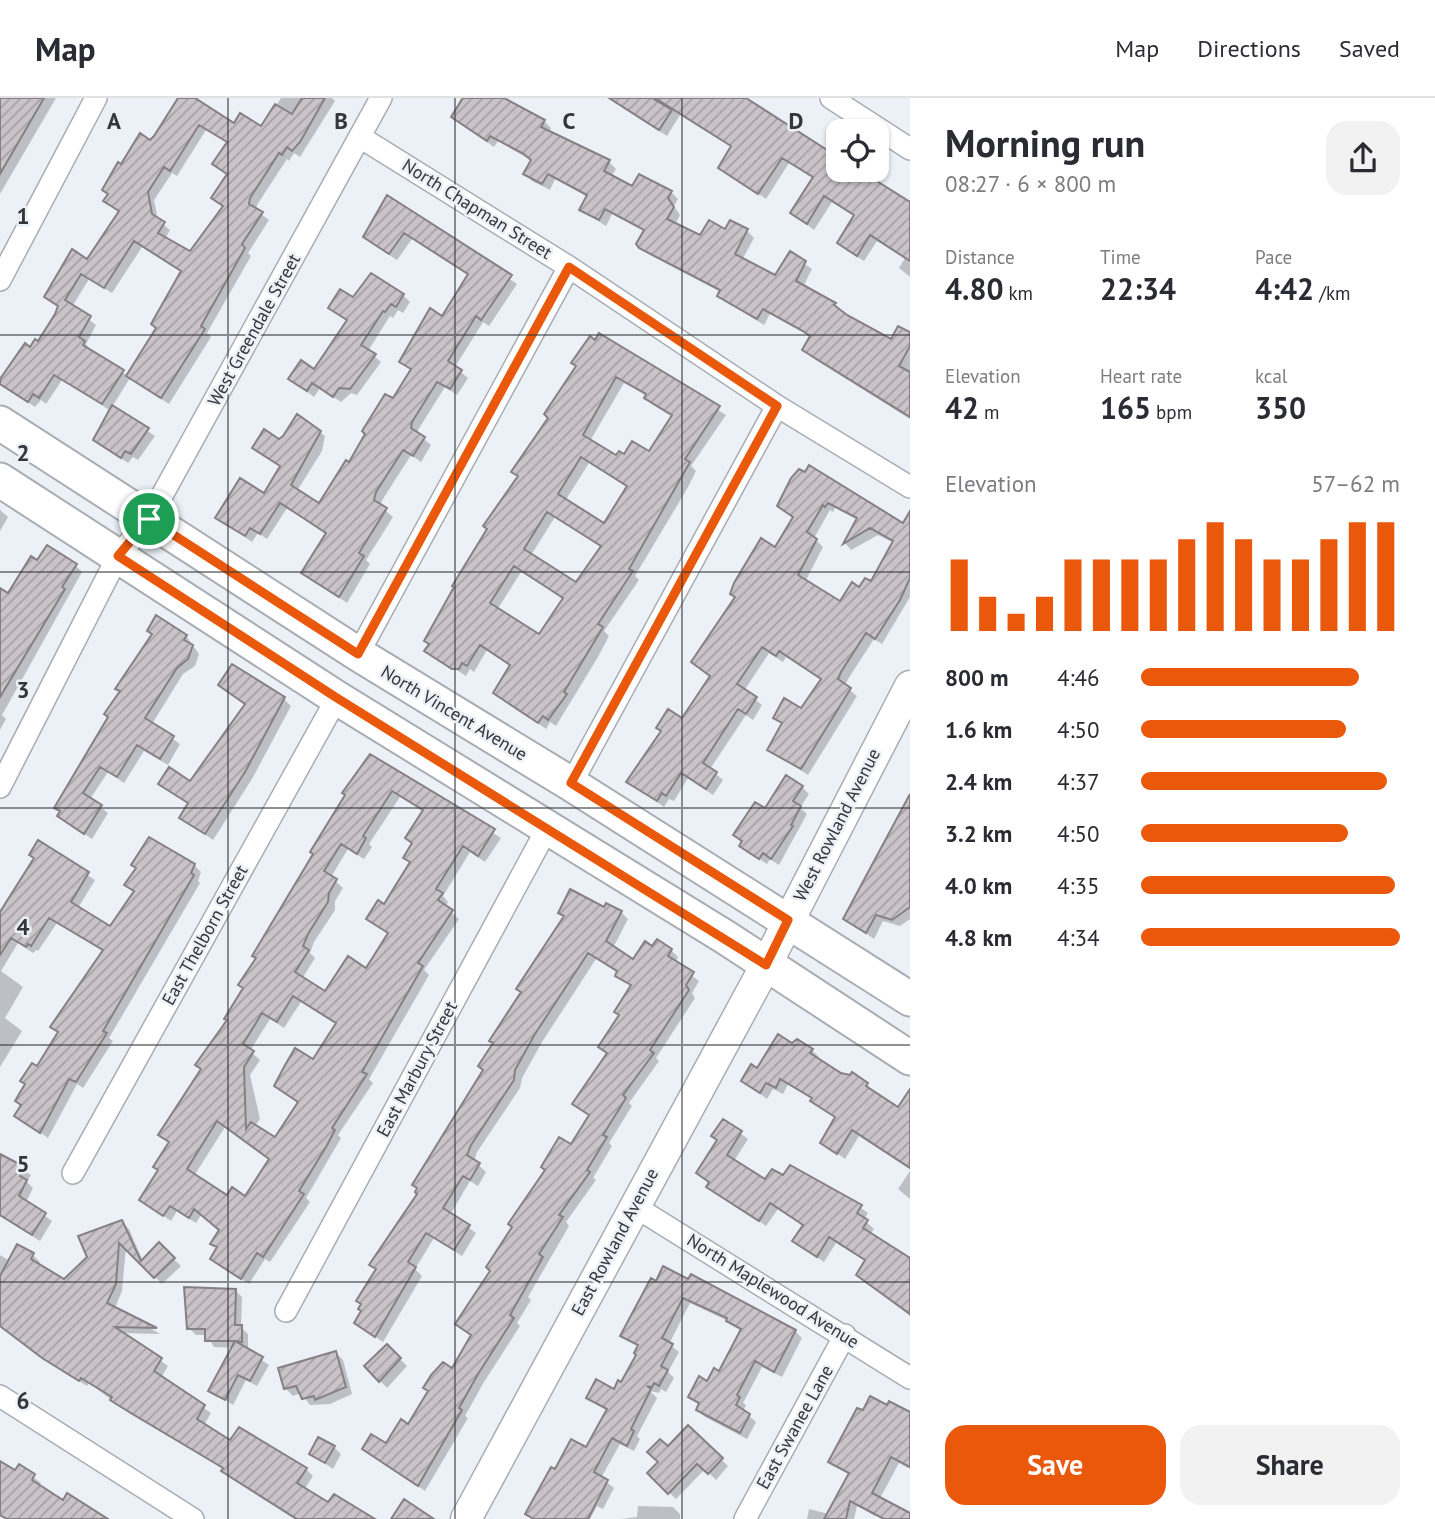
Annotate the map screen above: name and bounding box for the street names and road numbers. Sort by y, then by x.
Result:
street label: North Chapman Street [398,153,556,264]
street label: West Greendale Street [202,250,305,410]
street label: North Vincent Avenue [377,660,532,765]
street label: West Rowland Avenue [788,744,885,905]
street label: East Thelborn Street [156,861,253,1009]
street label: East Marbury Street [371,997,462,1141]
street label: East Rowland Avenue [566,1164,663,1319]
street label: North Maplewood Avenue [683,1228,864,1353]
street label: East Swanee Lane [751,1361,838,1493]

